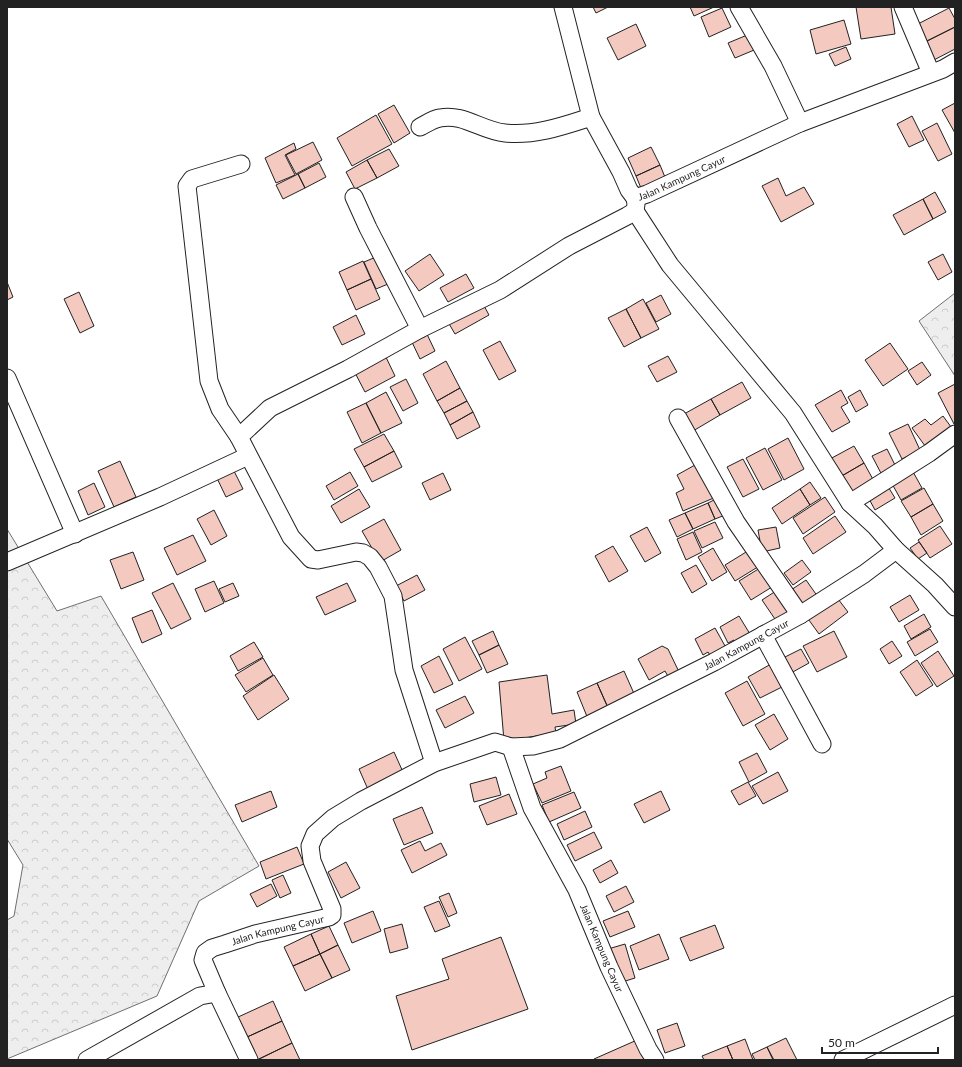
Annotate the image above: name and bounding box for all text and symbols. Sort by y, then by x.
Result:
street label: Jalan Kampung Cayur [636,152,728,203]
street label: Jalan Kampung Cayur [702,616,791,672]
street label: Jalan Kampung Cayur [578,902,626,994]
street label: Jalan Kampung Cayur [230,912,325,947]
scale bar [822,1029,938,1055]
text: 50 m [828,1035,855,1050]

